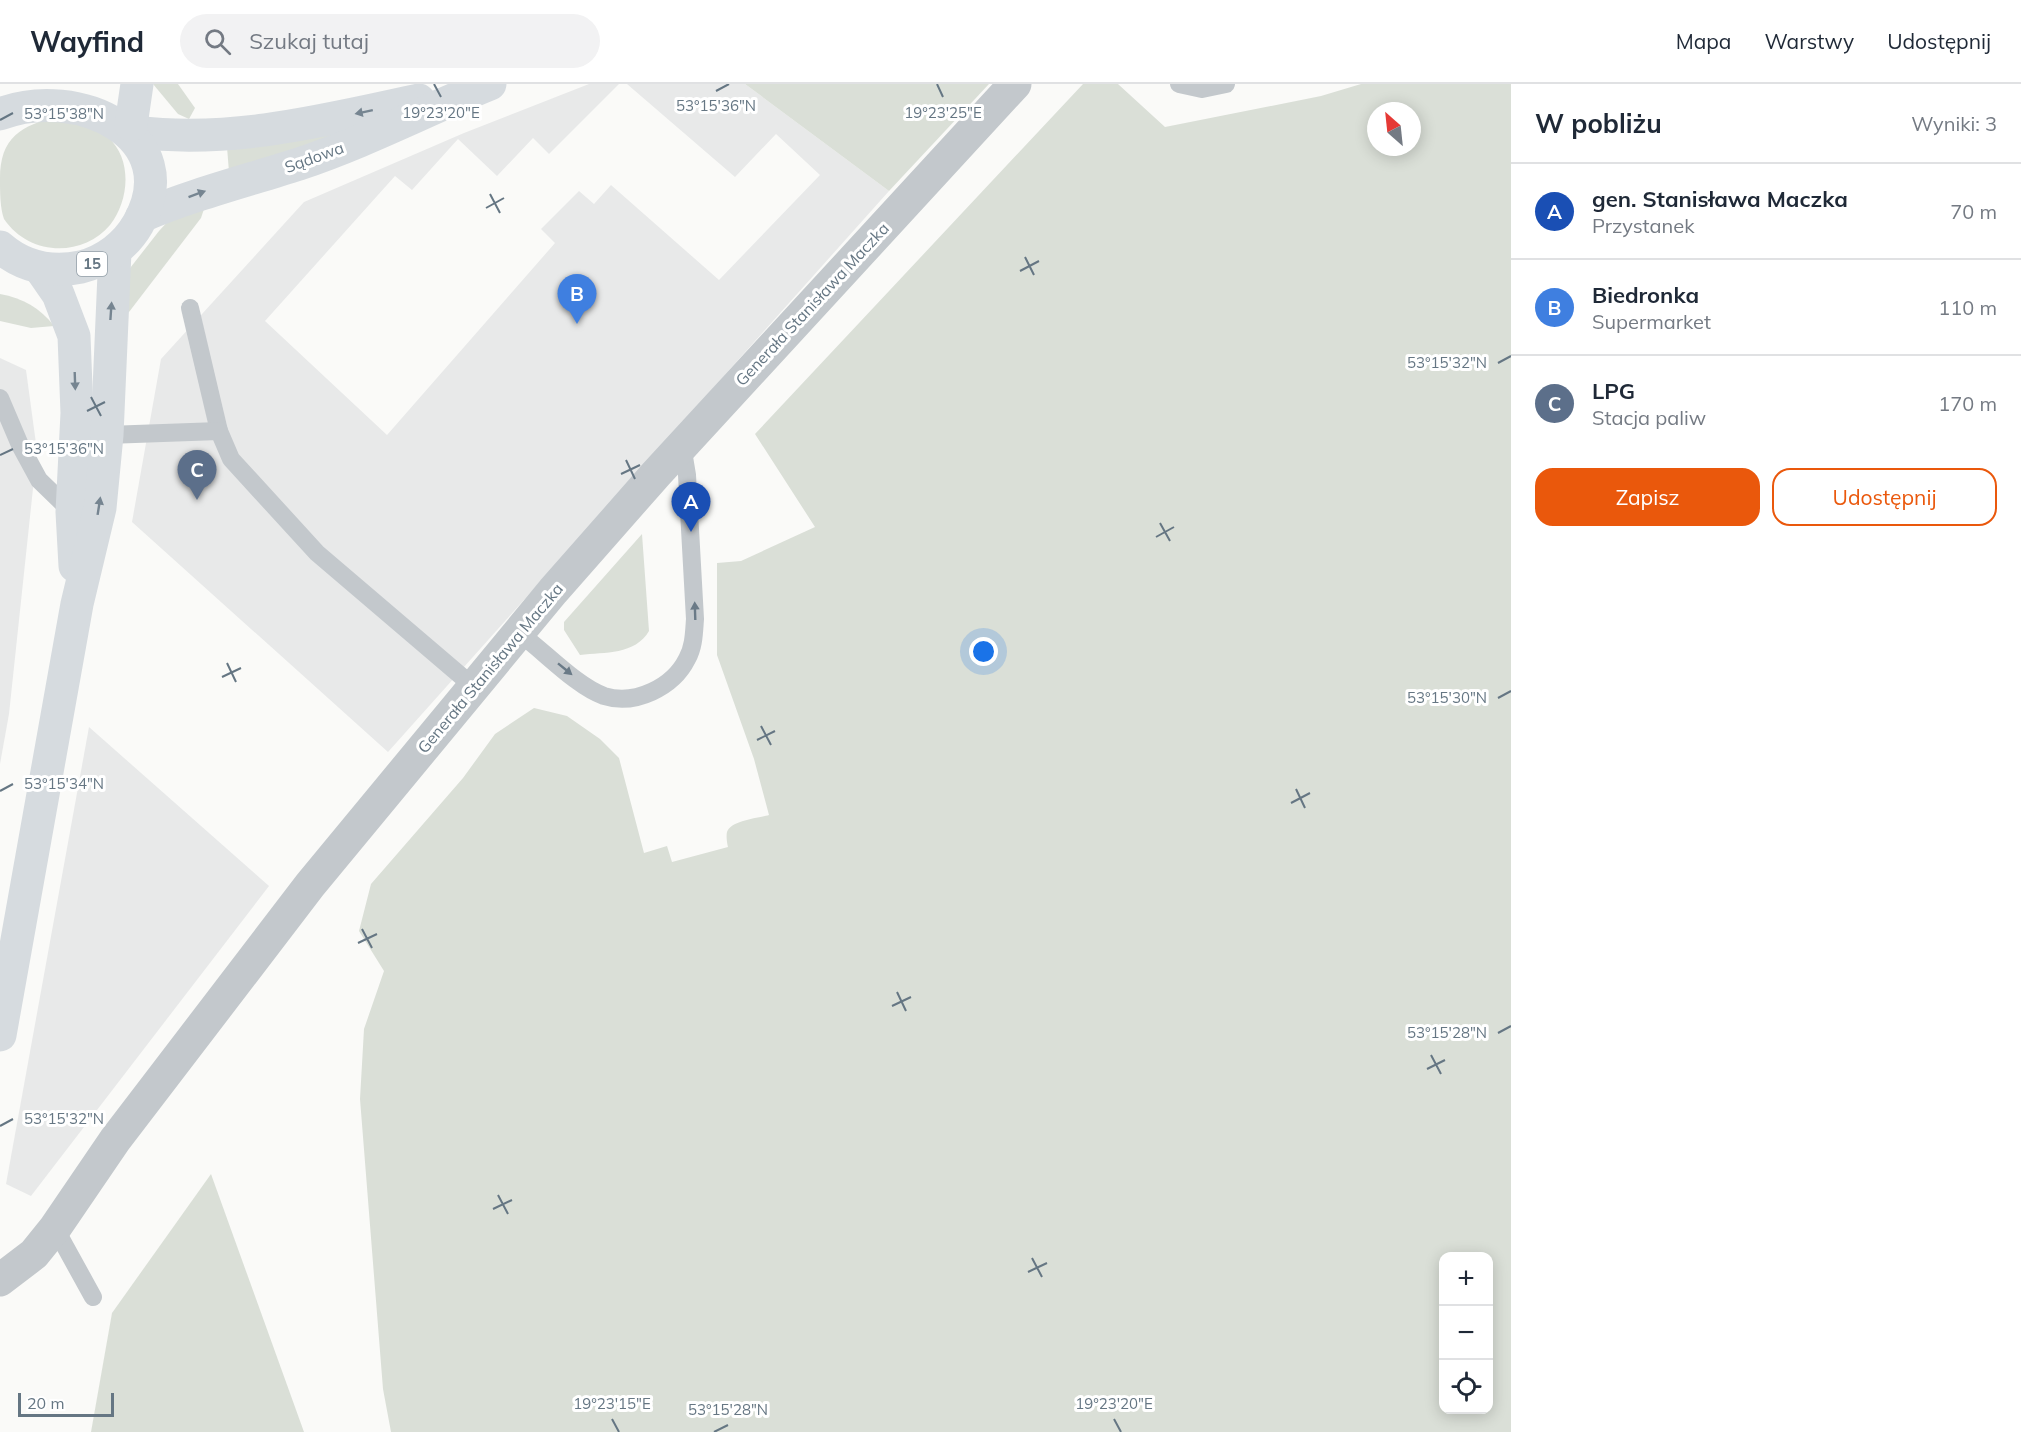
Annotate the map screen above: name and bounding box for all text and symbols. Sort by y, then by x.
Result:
search box [180,14,600,68]
text: Wayfind [30,24,144,59]
icon: search [201,25,234,58]
text: Szukaj tutaj [249,27,369,55]
text: Mapa [1676,28,1731,54]
text: Warstwy [1764,28,1854,54]
text: Udostępnij [1887,28,1991,54]
text: 53°15'36"N [676,96,756,115]
north arrow [1367,102,1421,156]
text: 19°23'20"E [402,103,480,122]
text: 19°23'25"E [904,103,982,122]
text: 53°15'38"N [24,104,104,123]
text: W pobliżu [1535,107,1662,140]
one-way arrow [354,108,373,117]
text: Wyniki: 3 [1911,111,1997,136]
street label: Sądowa [282,137,346,177]
text: gen. Stanisława Maczka [1592,185,1848,213]
one-way arrow [188,189,206,199]
text: A [1547,199,1562,224]
text: 70 m [1950,199,1997,224]
text: Przystanek [1592,213,1695,238]
street label: Generała Stanisława Maczka [731,218,893,390]
road number: 15 [77,252,107,276]
pin: B [558,274,596,324]
text: Biedronka [1592,281,1699,309]
text: B [1548,295,1561,320]
text: 110 m [1938,295,1997,320]
one-way arrow [106,302,116,321]
text: Supermarket [1592,309,1711,334]
text: 53°15'32"N [1407,353,1487,372]
one-way arrow [71,372,80,391]
text: LPG [1592,377,1635,405]
text: C [1548,391,1561,416]
text: 170 m [1938,391,1997,416]
text: Stacja paliw [1592,405,1706,430]
text: 53°15'36"N [24,439,104,458]
pin: C [178,450,216,500]
button: Zapisz [1535,468,1760,526]
button: Udostępnij [1772,468,1997,526]
pin: A [672,482,710,532]
one-way arrow [95,496,104,515]
street label: Generała Stanisława Maczka [413,579,567,757]
one-way arrow [690,602,700,621]
your location [969,637,998,666]
one-way arrow [557,662,572,675]
text: 53°15'30"N [1407,688,1487,707]
text: 53°15'34"N [24,774,104,793]
text: 53°15'28"N [1407,1023,1487,1042]
text: 53°15'32"N [24,1109,104,1128]
map controls [1439,1252,1493,1414]
button: + [1439,1252,1493,1306]
button: − [1439,1306,1493,1360]
button: locate [1439,1360,1493,1414]
scale bar [18,1390,114,1418]
text: 20 m [27,1393,64,1413]
text: 19°23'15"E [573,1394,651,1413]
text: 19°23'20"E [1075,1394,1153,1413]
text: 53°15'28"N [688,1400,768,1419]

